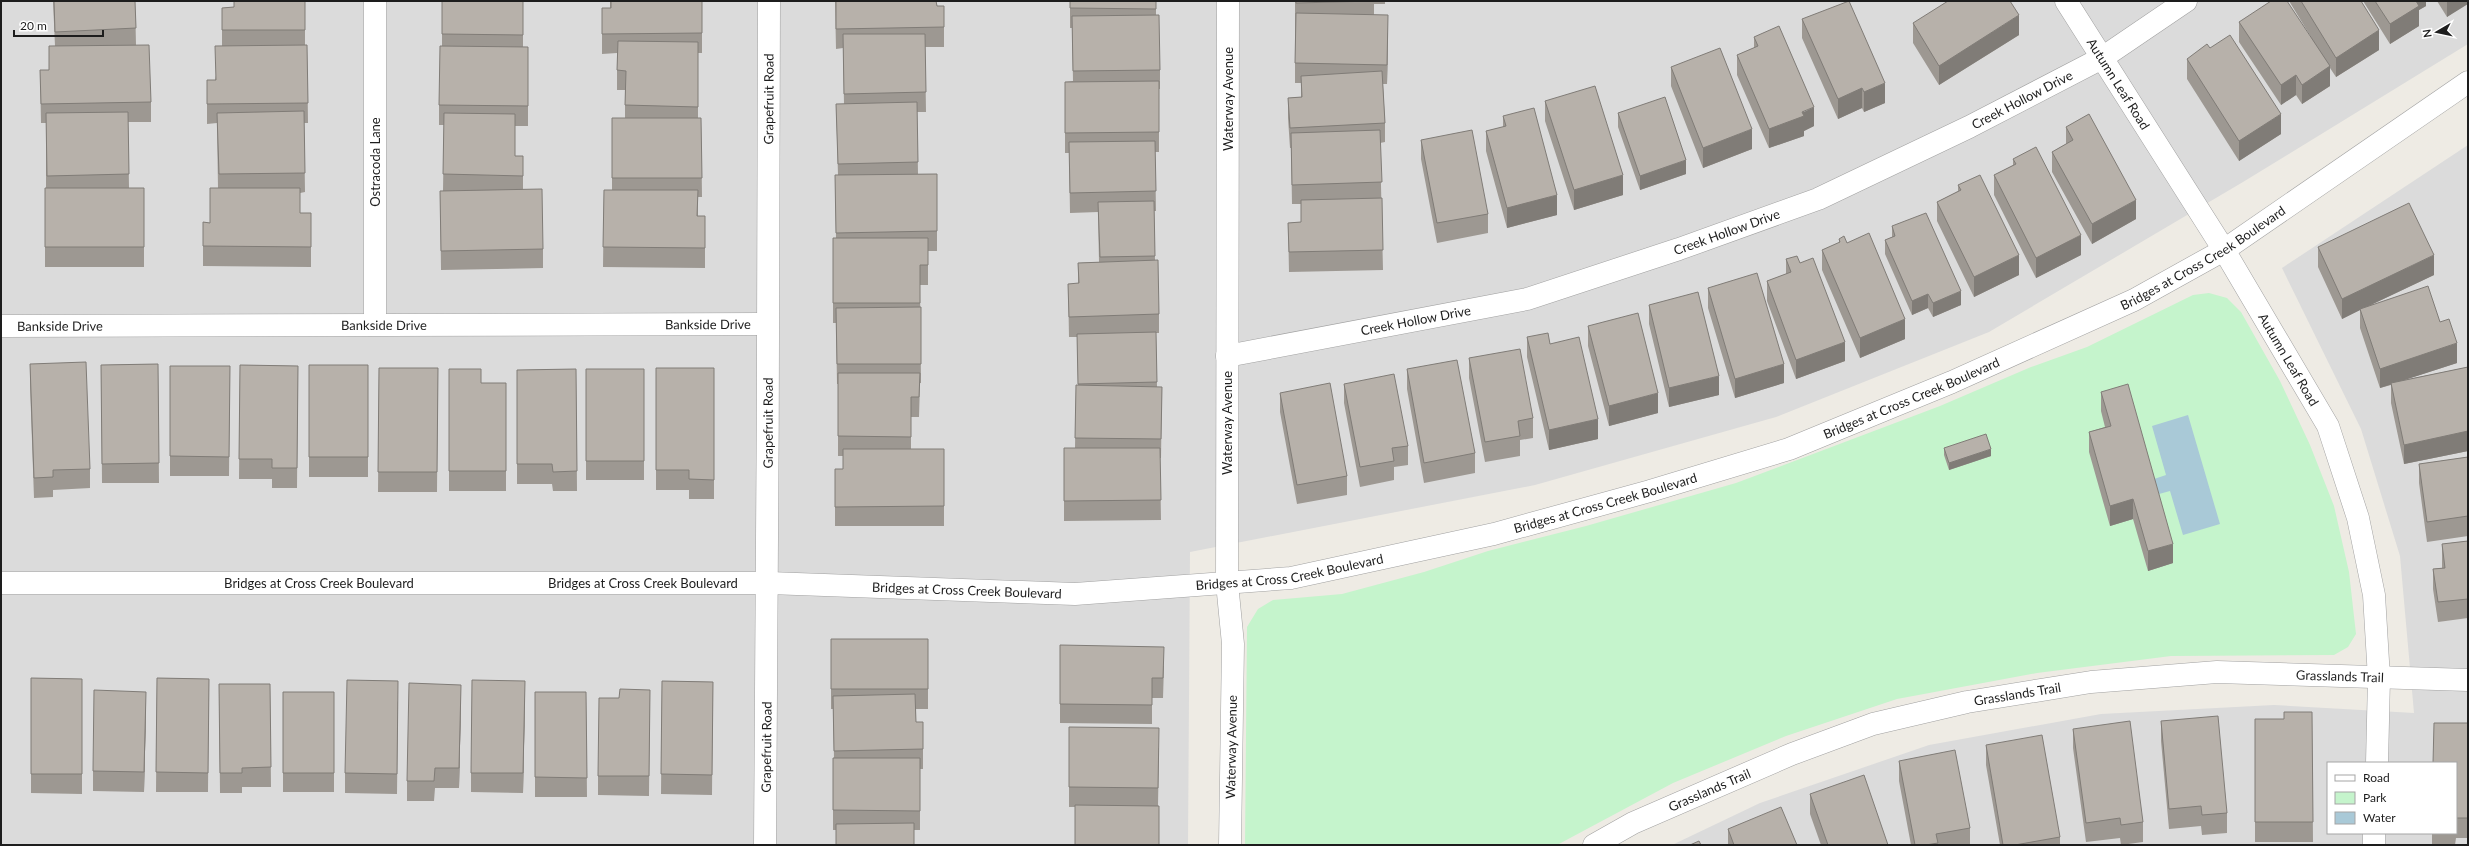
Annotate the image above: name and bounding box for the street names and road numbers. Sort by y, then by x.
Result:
street label: Autumn Leaf Road [2084,35,2153,132]
street label: Waterway Avenue [1220,47,1236,151]
street label: Grapefruit Road [760,53,777,145]
street label: Creek Hollow Drive [1969,67,2075,132]
street label: Ostracoda Lane [367,117,383,207]
street label: Bridges at Cross Creek Boulevard [2118,202,2288,313]
street label: Creek Hollow Drive [1672,205,1782,258]
street label: Creek Hollow Drive [1359,302,1472,338]
street label: Autumn Leaf Road [2255,310,2322,409]
street label: Bankside Drive [665,316,751,332]
street label: Bankside Drive [341,317,427,333]
street label: Bankside Drive [17,318,103,334]
street label: Bridges at Cross Creek Boulevard [1821,354,2002,442]
street label: Waterway Avenue [1219,371,1235,475]
street label: Grapefruit Road [760,377,776,469]
street label: Bridges at Cross Creek Boulevard [1512,469,1699,536]
street label: Bridges at Cross Creek Boulevard [1195,550,1385,593]
street label: Bridges at Cross Creek Boulevard [224,575,414,591]
street label: Bridges at Cross Creek Boulevard [548,575,738,591]
street label: Bridges at Cross Creek Boulevard [872,579,1062,602]
street label: Grasslands Trail [2296,667,2384,685]
street label: Grasslands Trail [1973,679,2062,709]
street label: Waterway Avenue [1222,695,1240,799]
street label: Grapefruit Road [758,701,775,793]
street label: Grasslands Trail [1666,765,1753,815]

